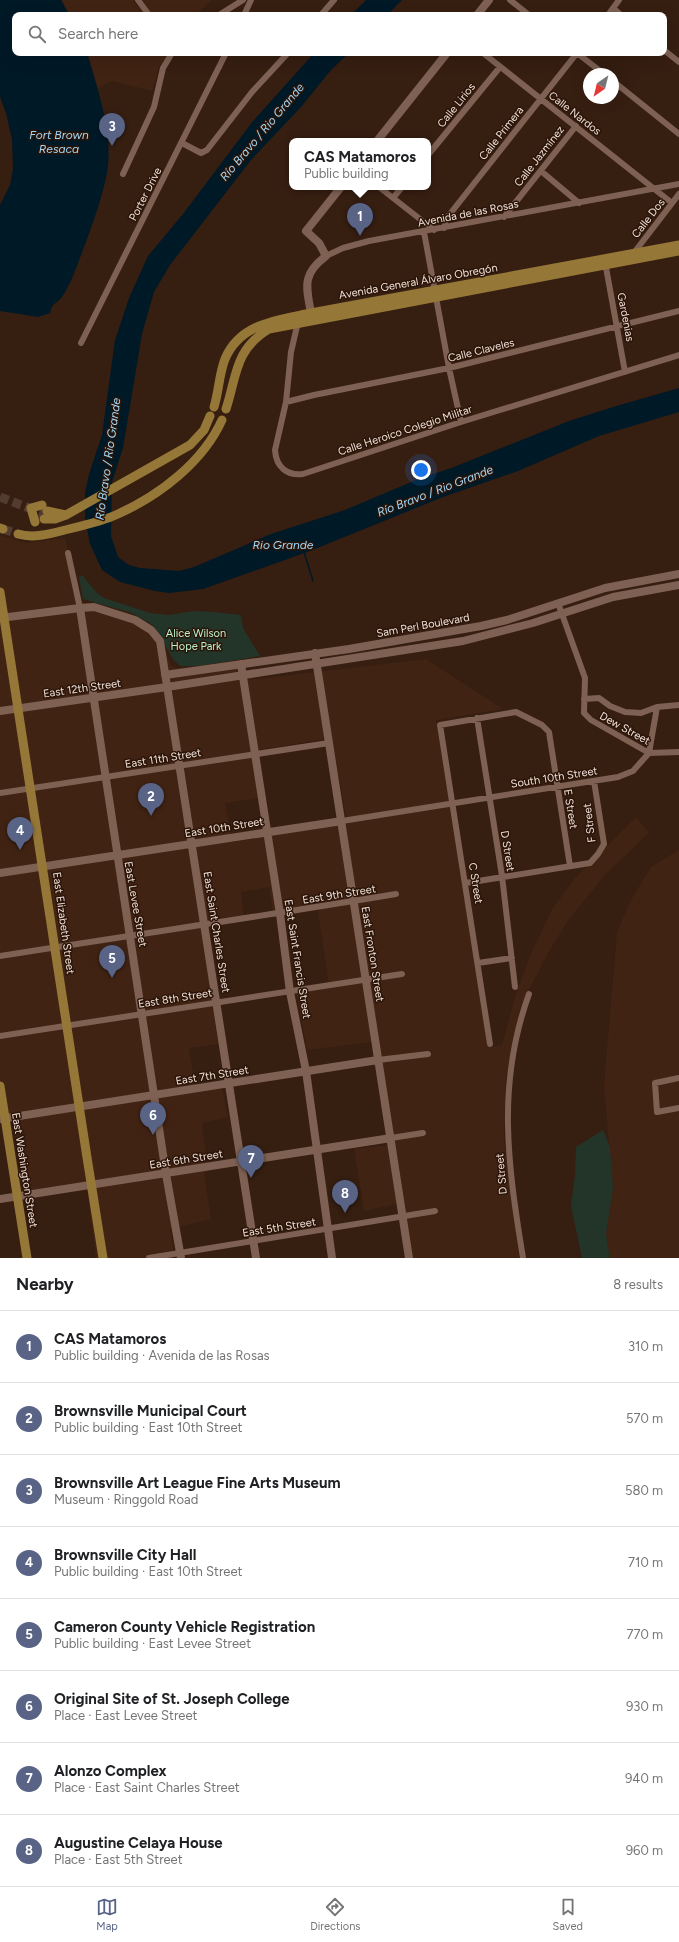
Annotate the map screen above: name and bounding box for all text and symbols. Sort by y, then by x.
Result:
search box [12,12,667,56]
icon: search [26,23,48,45]
text: Search here [58,25,138,43]
north arrow [583,68,619,104]
water label: Río Bravo / Rio Grande [217,80,307,184]
street label: Calle Lirios [435,81,478,130]
street label: Calle Nardos [546,89,603,138]
street label: Calle Primera [476,104,526,163]
pin: 3 [99,113,125,146]
street label: Calle Jazmínez [512,123,567,189]
water label: Fort Brown Resaca [29,128,89,156]
popup [289,138,431,190]
text: CAS Matamoros [304,148,416,166]
street label: Porter Drive [126,165,164,223]
text: Public building [304,166,389,181]
street label: Calle Dos [629,196,668,241]
street label: Avenida de las Rosas [417,197,520,230]
pin: 1 [347,203,373,236]
street label: Avenida General Álvaro Obregón [338,261,498,302]
street label: Gardenias [614,292,637,343]
street label: Calle Claveles [446,336,516,365]
water label: Río Bravo / Rio Grande [92,397,124,521]
street label: Calle Heroico Colegio Militar [336,403,474,458]
your location [411,460,431,480]
water label: Río Bravo / Rio Grande [375,462,495,520]
water label: Rio Grande [253,538,314,552]
street label: Sam Perl Boulevard [375,611,471,640]
park label: Alice Wilson Hope Park [166,627,226,653]
street label: East 12th Street [42,677,122,700]
street label: Dew Street [597,709,652,748]
street label: East 11th Street [124,746,202,771]
street label: South 10th Street [510,764,598,791]
pin: 2 [138,783,164,816]
street label: E Street [561,788,580,830]
street label: F Street [581,803,598,843]
street label: East 10th Street [184,815,264,840]
pin: 4 [7,817,33,850]
street label: D Street [498,830,517,872]
street label: East Levee Street [122,860,149,948]
street label: C Street [466,862,485,905]
street label: East Elizabeth Street [50,871,77,975]
street label: East Saint Charles Street [201,871,233,994]
street label: East 9th Street [301,882,377,907]
street label: East Saint Francis Street [282,899,313,1020]
street label: East Fronton Street [359,905,386,1003]
pin: 5 [99,945,125,978]
street label: East 8th Street [137,986,213,1011]
street label: East 7th Street [175,1063,250,1088]
pin: 6 [140,1102,166,1135]
street label: East Washington Street [9,1112,40,1229]
pin: 7 [238,1145,264,1178]
street label: East 6th Street [148,1147,224,1172]
street label: D Street [493,1153,510,1195]
pin: 8 [332,1180,358,1213]
street label: East 5th Street [241,1215,317,1240]
text: Nearby [16,1274,74,1294]
text: 8 results [613,1277,663,1292]
text: CAS Matamoros [54,1330,166,1348]
text: 1 [26,1339,32,1354]
text: 310 m [628,1339,663,1354]
text: Public building · Avenida de las Rosas [54,1348,270,1363]
text: Brownsville Municipal Court [54,1402,247,1420]
text: 2 [25,1411,33,1426]
text: 570 m [626,1411,663,1426]
text: Public building · East 10th Street [54,1420,242,1435]
text: Brownsville Art League Fine Arts Museum [54,1474,341,1492]
text: 3 [25,1483,33,1498]
text: 580 m [625,1483,663,1498]
text: Museum · Ringgold Road [54,1492,198,1507]
text: Brownsville City Hall [54,1546,197,1564]
text: 4 [25,1555,33,1570]
text: 710 m [628,1555,663,1570]
text: Public building · East 10th Street [54,1564,242,1579]
text: Cameron County Vehicle Registration [54,1618,315,1636]
text: 5 [25,1627,33,1642]
text: 770 m [626,1627,663,1642]
text: Public building · East Levee Street [54,1636,251,1651]
text: Original Site of St. Joseph College [54,1690,290,1708]
text: 6 [25,1699,33,1714]
text: 930 m [626,1699,663,1714]
text: Place · East Levee Street [54,1708,197,1723]
text: Alonzo Complex [54,1762,167,1780]
text: 7 [25,1771,33,1786]
text: 940 m [625,1771,663,1786]
text: Place · East Saint Charles Street [54,1780,240,1795]
text: Augustine Celaya House [54,1834,223,1852]
text: 8 [25,1843,33,1858]
text: 960 m [626,1843,663,1858]
text: Place · East 5th Street [54,1852,183,1867]
tab: Map [96,1896,118,1933]
tab: Directions [310,1896,360,1933]
tab: Saved [553,1896,583,1933]

